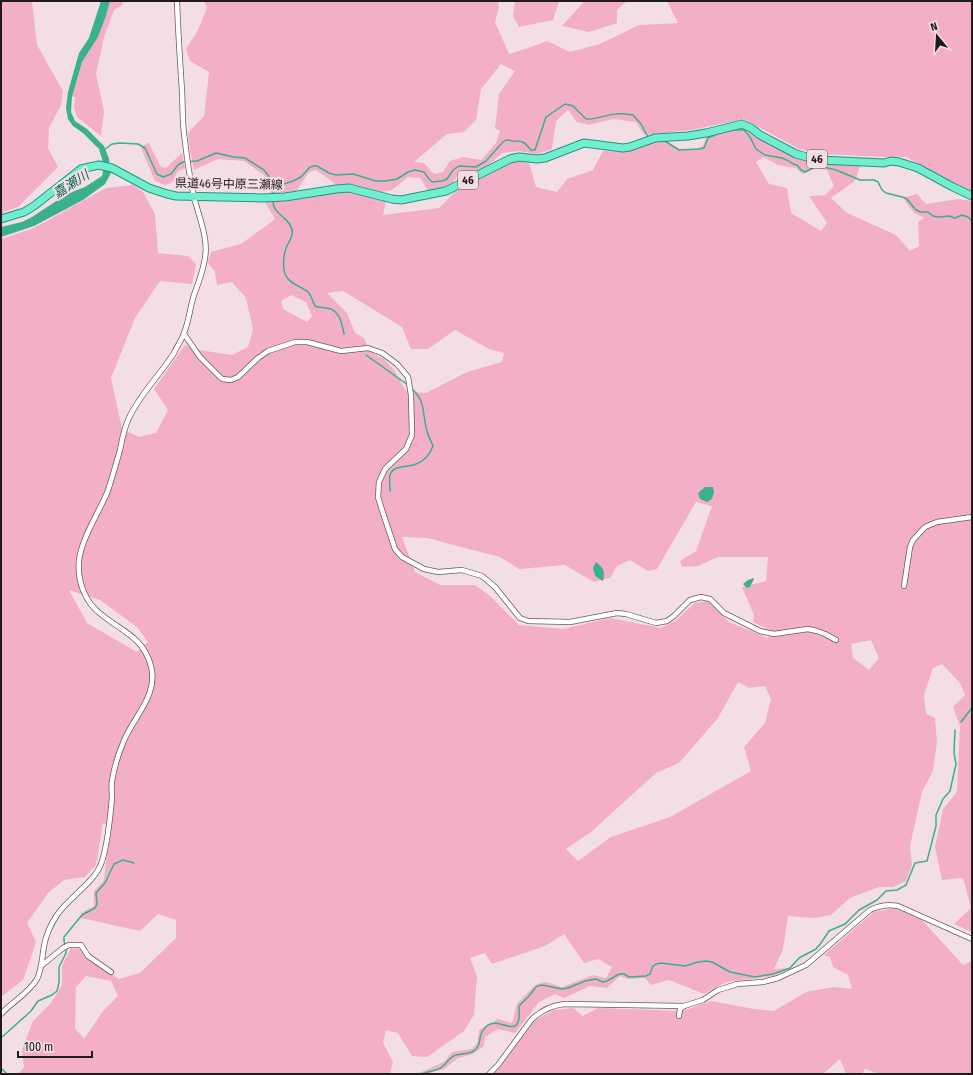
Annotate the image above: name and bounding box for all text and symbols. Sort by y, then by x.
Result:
north arrow [917,16,957,56]
text: N [929,20,939,34]
road number: 46 [807,150,827,168]
water label: 嘉瀬川 [51,166,93,201]
road number: 46 [458,171,478,189]
street label: 県道46号中原三瀬線 [175,176,283,192]
scale bar [18,1033,92,1059]
text: 100 m [24,1040,53,1054]

